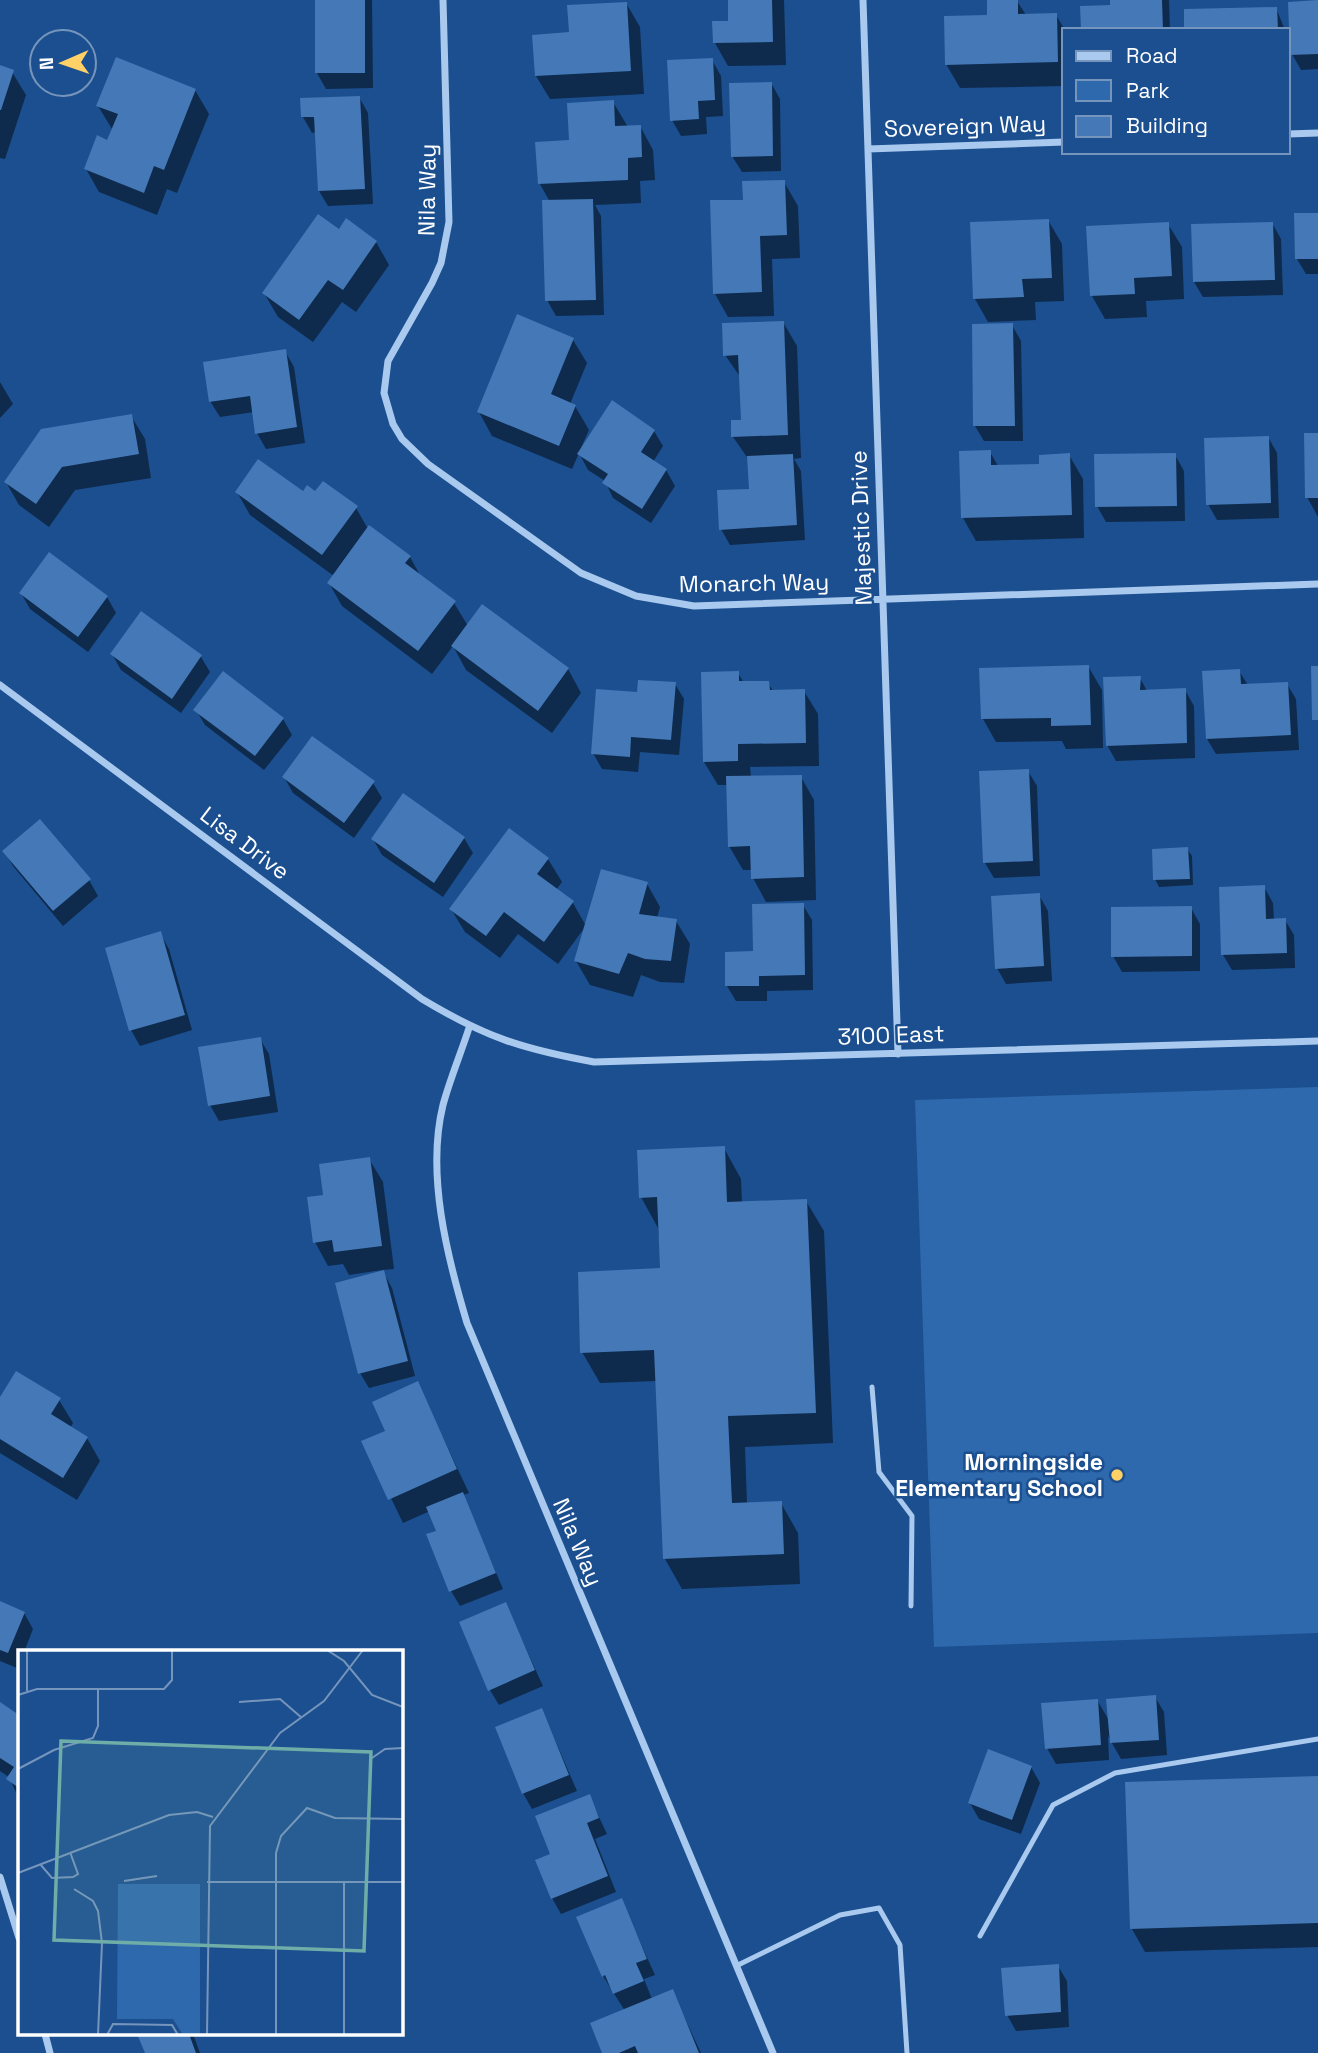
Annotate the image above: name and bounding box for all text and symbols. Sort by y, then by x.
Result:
north arrow [28,28,98,98]
legend [1062,28,1290,154]
text: Road [1126,42,1178,69]
text: N [34,57,59,70]
text: Park [1126,77,1170,104]
street label: Sovereign Way [883,108,1047,144]
text: Building [1126,112,1208,139]
street label: Nila Way [411,144,443,236]
street label: Majestic Drive [843,450,879,606]
street label: Monarch Way [679,567,829,599]
street label: Lisa Drive [194,800,296,886]
street label: 3100 East [837,1018,945,1052]
place label: Morningside Elementary School [895,1447,1103,1503]
marker: Morningside Elementary School [1109,1467,1125,1483]
street label: Nila Way [546,1494,610,1590]
inset map [18,1650,402,2036]

